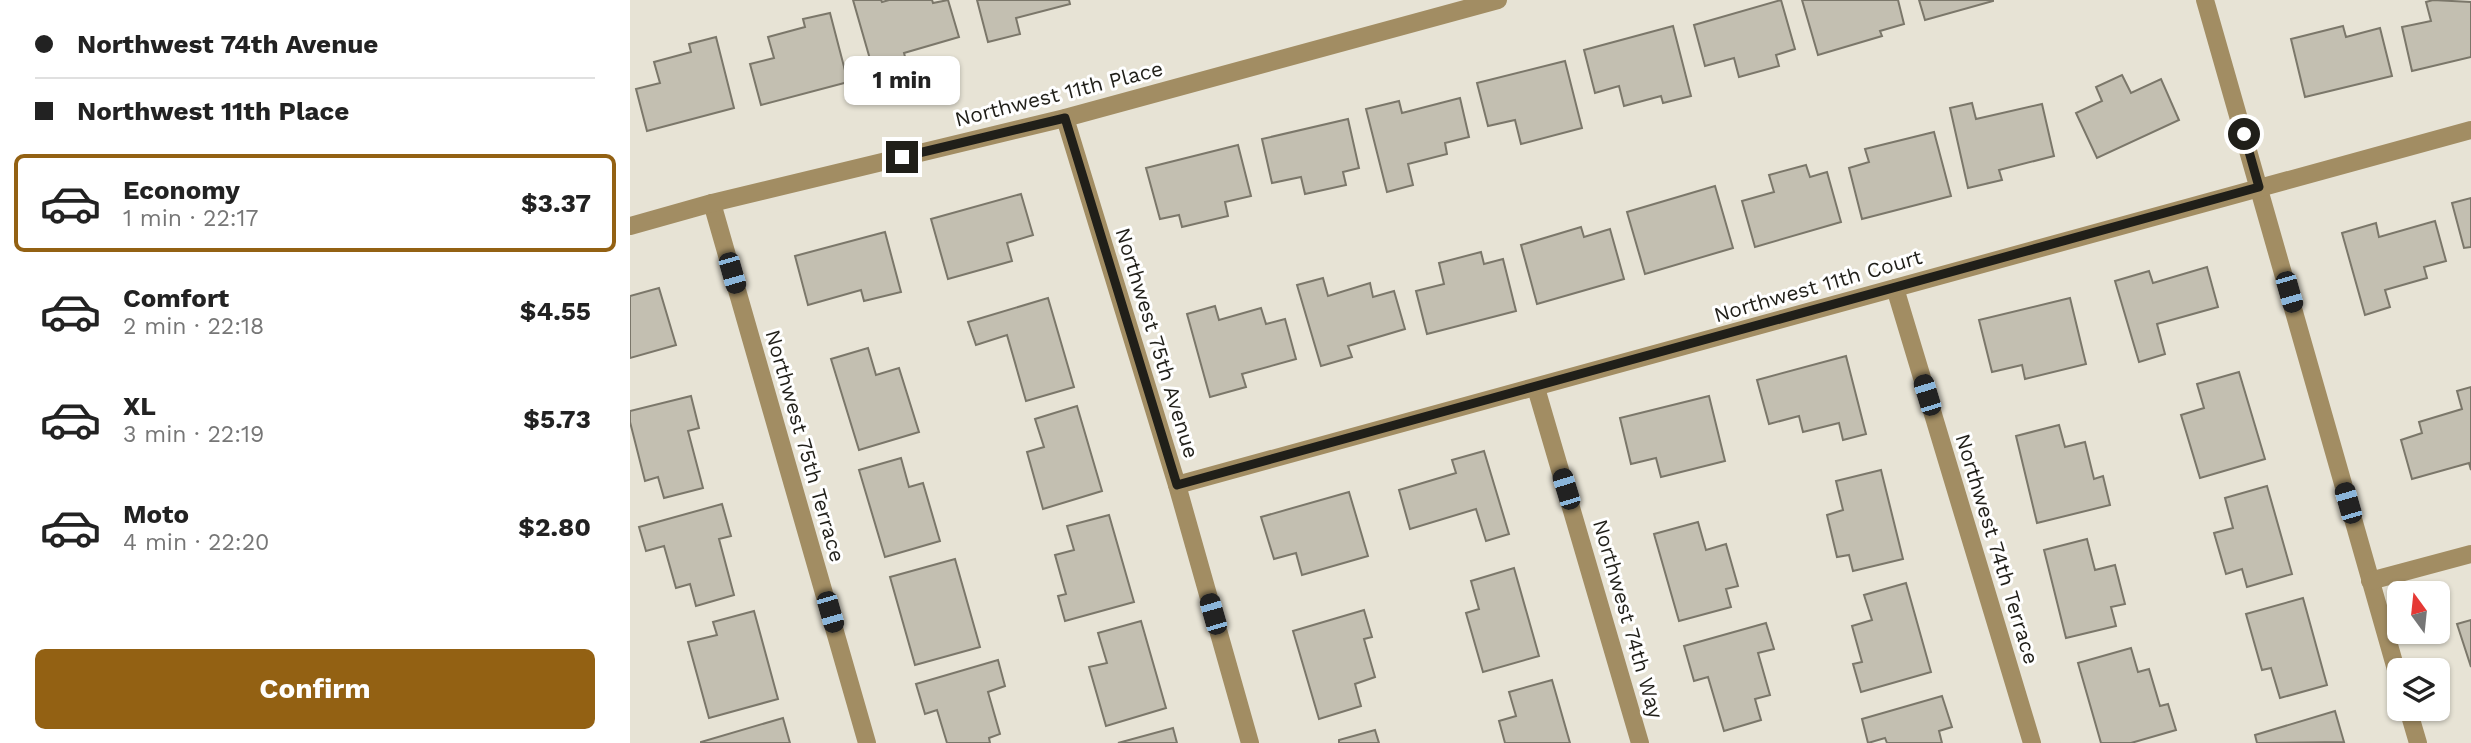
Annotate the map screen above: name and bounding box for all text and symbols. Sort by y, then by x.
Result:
text: Northwest 74th Avenue [77,29,378,59]
callout: 1 min [844,55,960,104]
street label: Northwest 11th Place [952,56,1166,131]
text: 1 min [872,67,932,94]
text: Northwest 11th Place [77,96,349,126]
route start [2228,118,2260,150]
route end [886,141,918,173]
icon: car [39,172,102,235]
text: Economy [123,175,240,205]
text: $3.37 [521,188,591,218]
text: 1 min · 22:17 [123,205,258,232]
street label: Northwest 75th Avenue [1111,225,1204,461]
street label: Northwest 11th Court [1711,244,1925,327]
car [717,250,748,296]
car [2274,269,2305,315]
icon: car [39,280,102,343]
text: Comfort [123,283,229,313]
text: $4.55 [520,296,591,326]
text: 2 min · 22:18 [123,313,264,340]
street label: Northwest 75th Terrace [760,327,851,565]
car [1911,372,1944,418]
icon: car [39,388,102,451]
text: XL [123,391,156,421]
text: $5.73 [523,404,591,434]
text: 3 min · 22:19 [123,421,264,448]
street label: Northwest 74th Terrace [1950,431,2044,667]
car [1550,466,1583,512]
car [2333,480,2364,526]
icon: car [39,496,102,559]
text: Moto [123,499,189,529]
text: $2.80 [518,512,591,542]
street label: Northwest 74th Way [1588,516,1669,721]
text: 4 min · 22:20 [123,529,269,556]
north arrow [2387,581,2450,644]
map controls [2387,581,2450,721]
car [815,589,846,635]
car [1198,591,1229,637]
button: Confirm [35,649,595,729]
button: layers [2387,658,2450,721]

